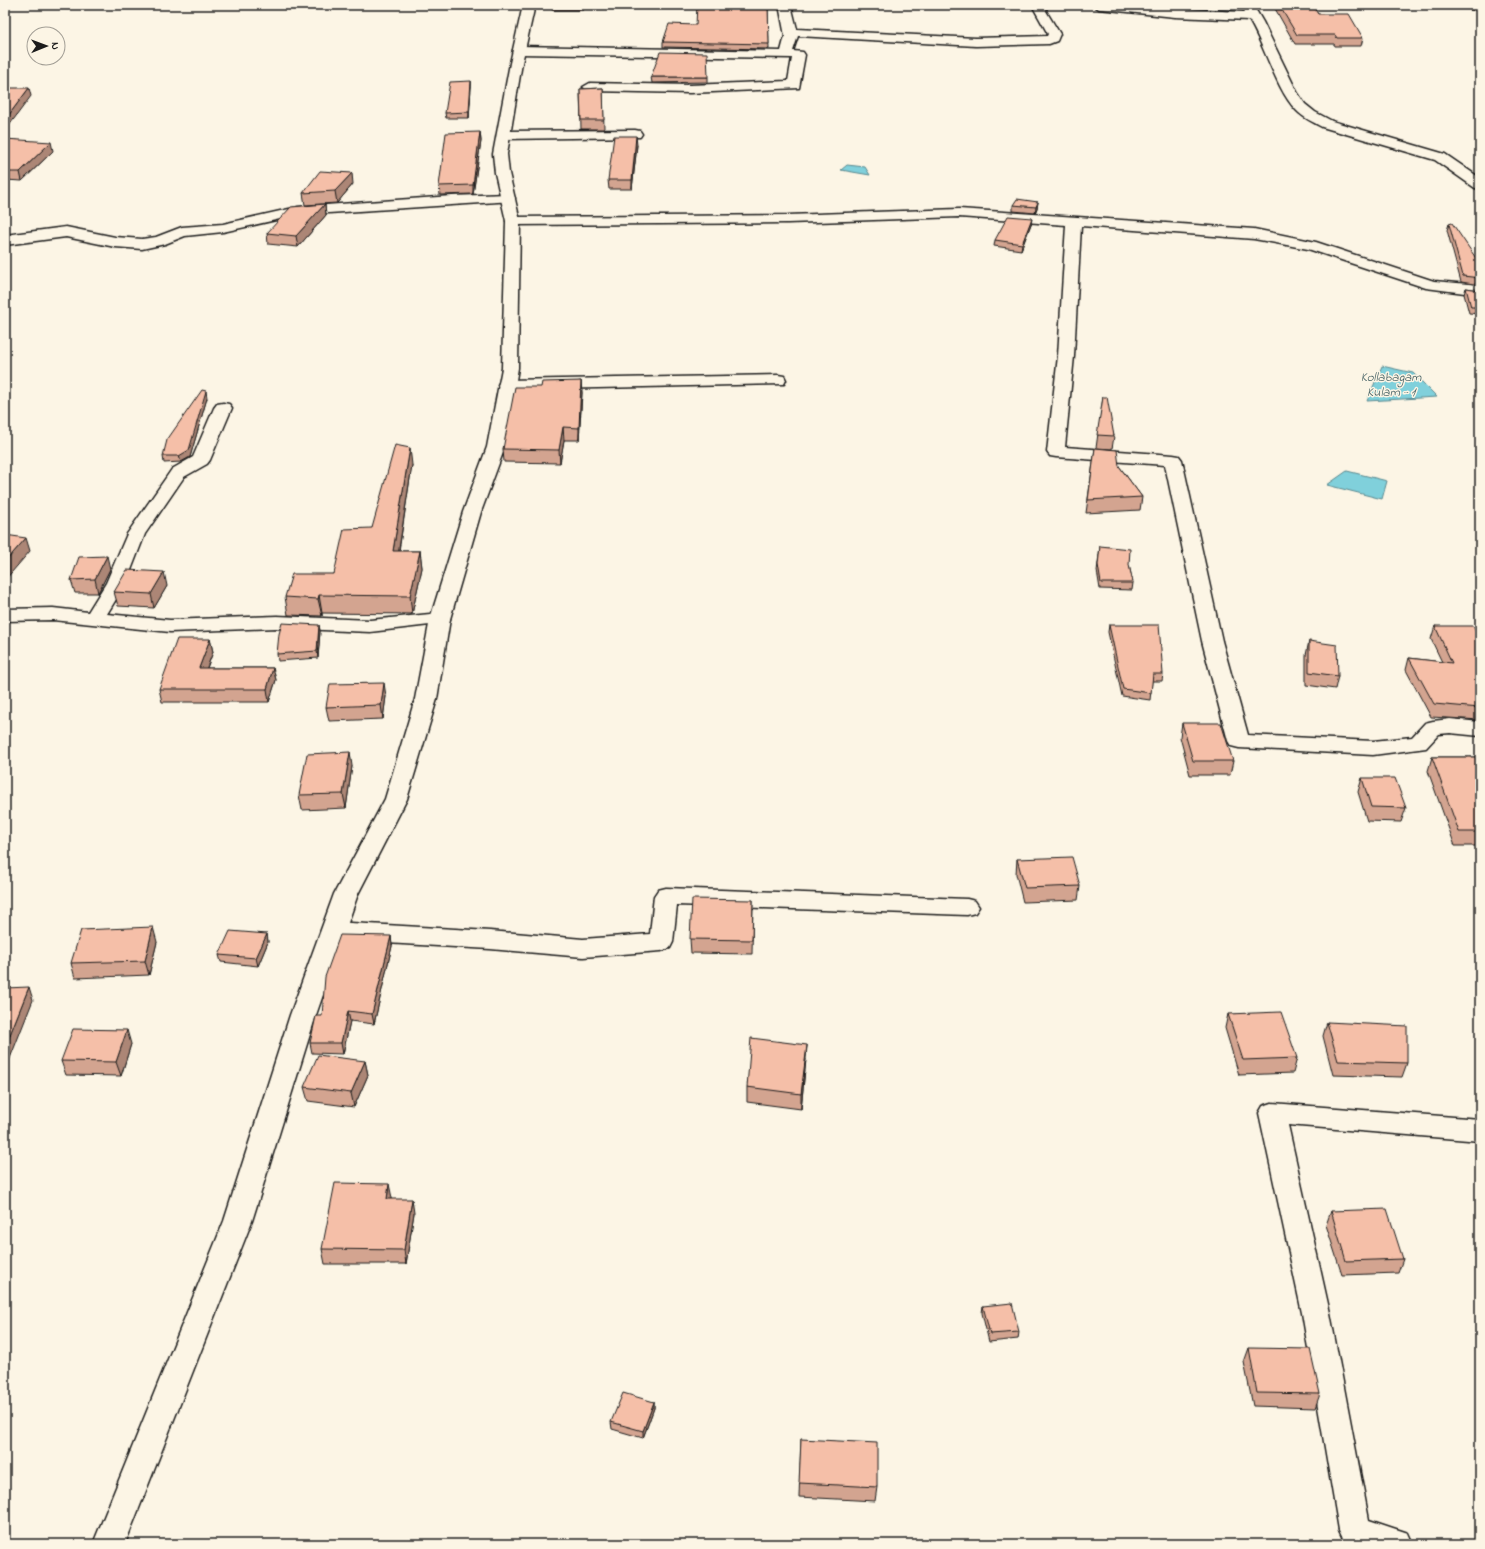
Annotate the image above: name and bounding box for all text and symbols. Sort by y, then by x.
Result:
north arrow [26,26,66,66]
text: N [47,42,63,50]
water label: Kollabagam Kulam - 1 [1361,368,1422,402]

